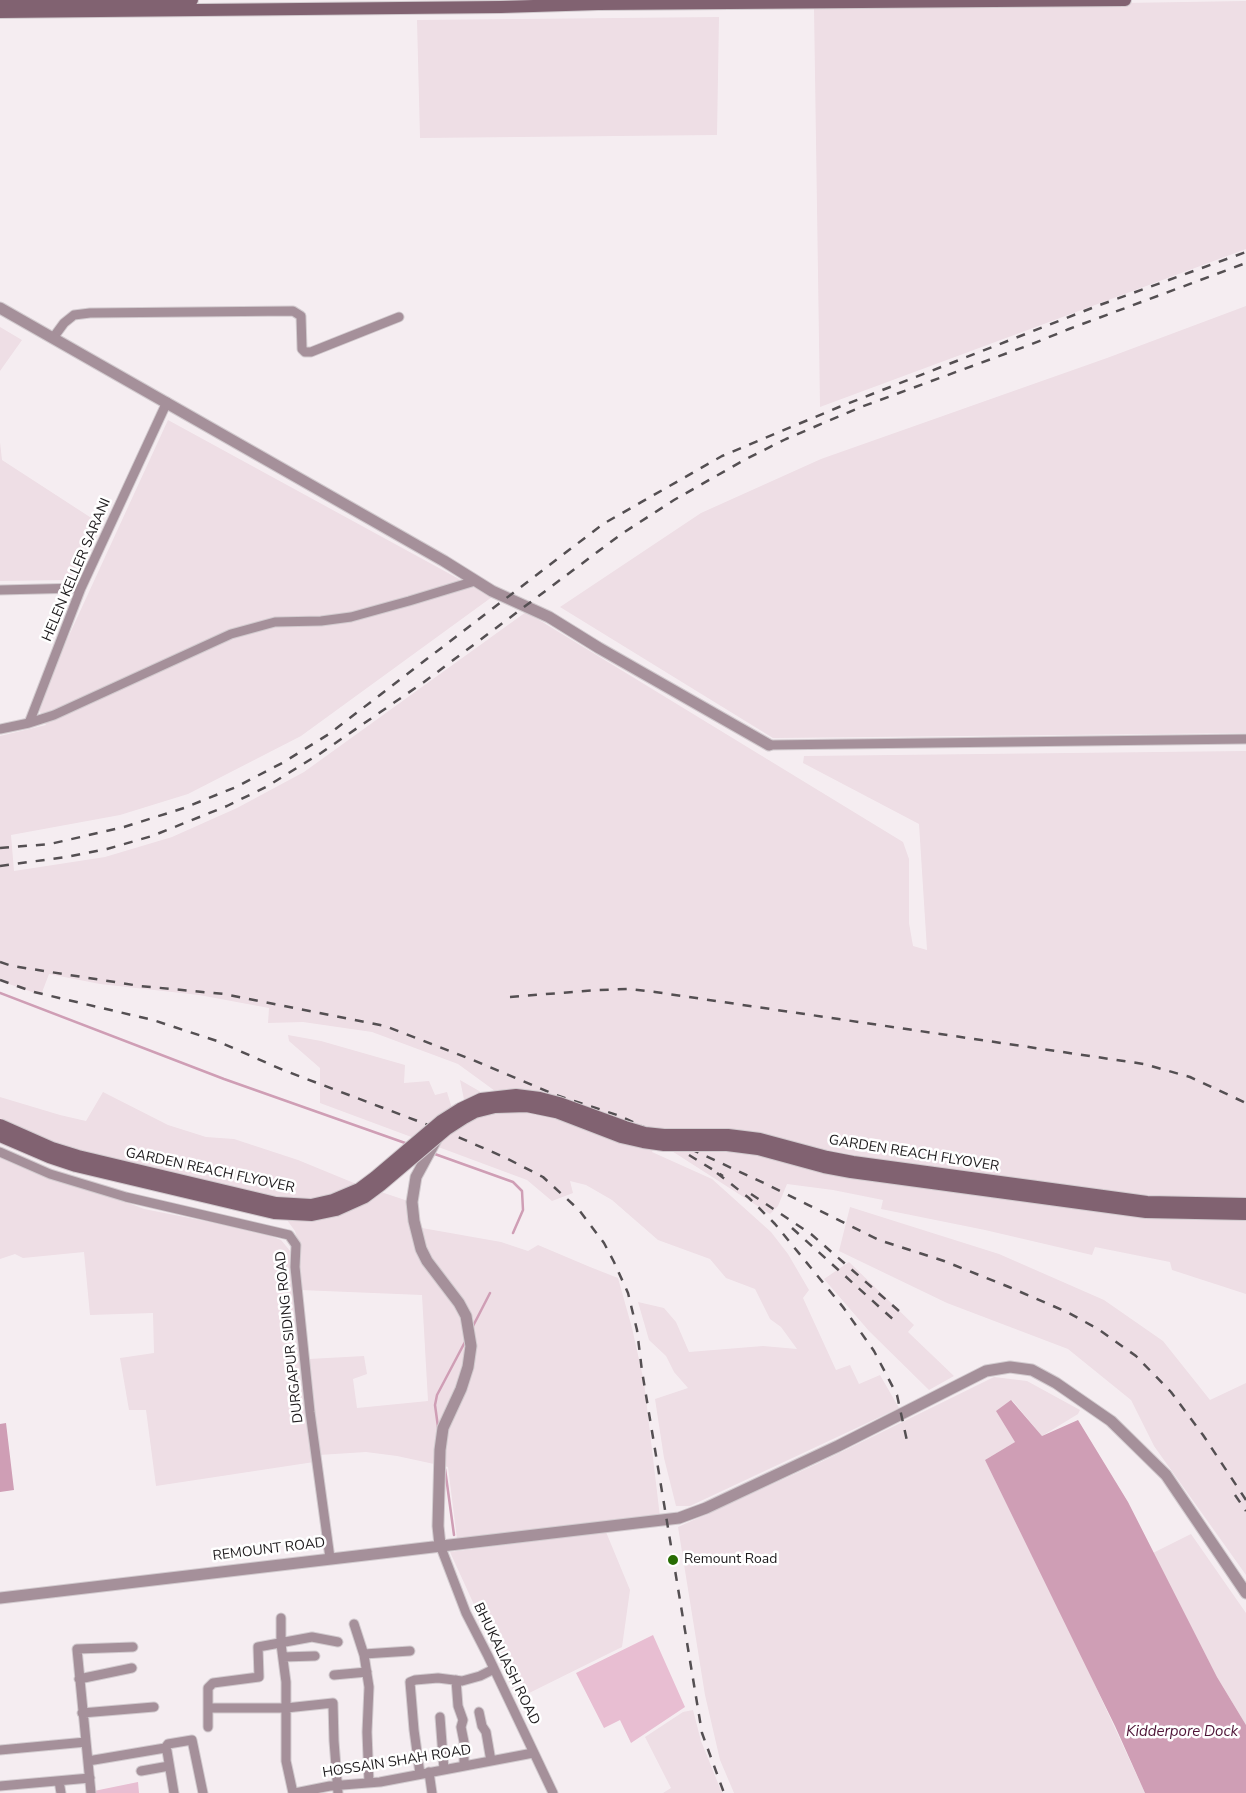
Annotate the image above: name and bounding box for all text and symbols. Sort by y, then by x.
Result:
street label: HELEN KELLER SARANI [39,496,115,644]
street label: GARDEN REACH FLYOVER [828,1132,1000,1176]
street label: GARDEN REACH FLYOVER [124,1145,296,1197]
street label: DURGAPUR SIDING ROAD [273,1250,307,1424]
street label: REMOUNT ROAD [212,1535,326,1565]
place label: Remount Road [684,1552,777,1568]
marker: Remount Road [666,1553,680,1567]
street label: BHUKALIASH ROAD [469,1600,543,1728]
water label: Kidderpore Dock [1126,1723,1238,1741]
street label: HOSSAIN SHAH ROAD [321,1742,473,1782]

